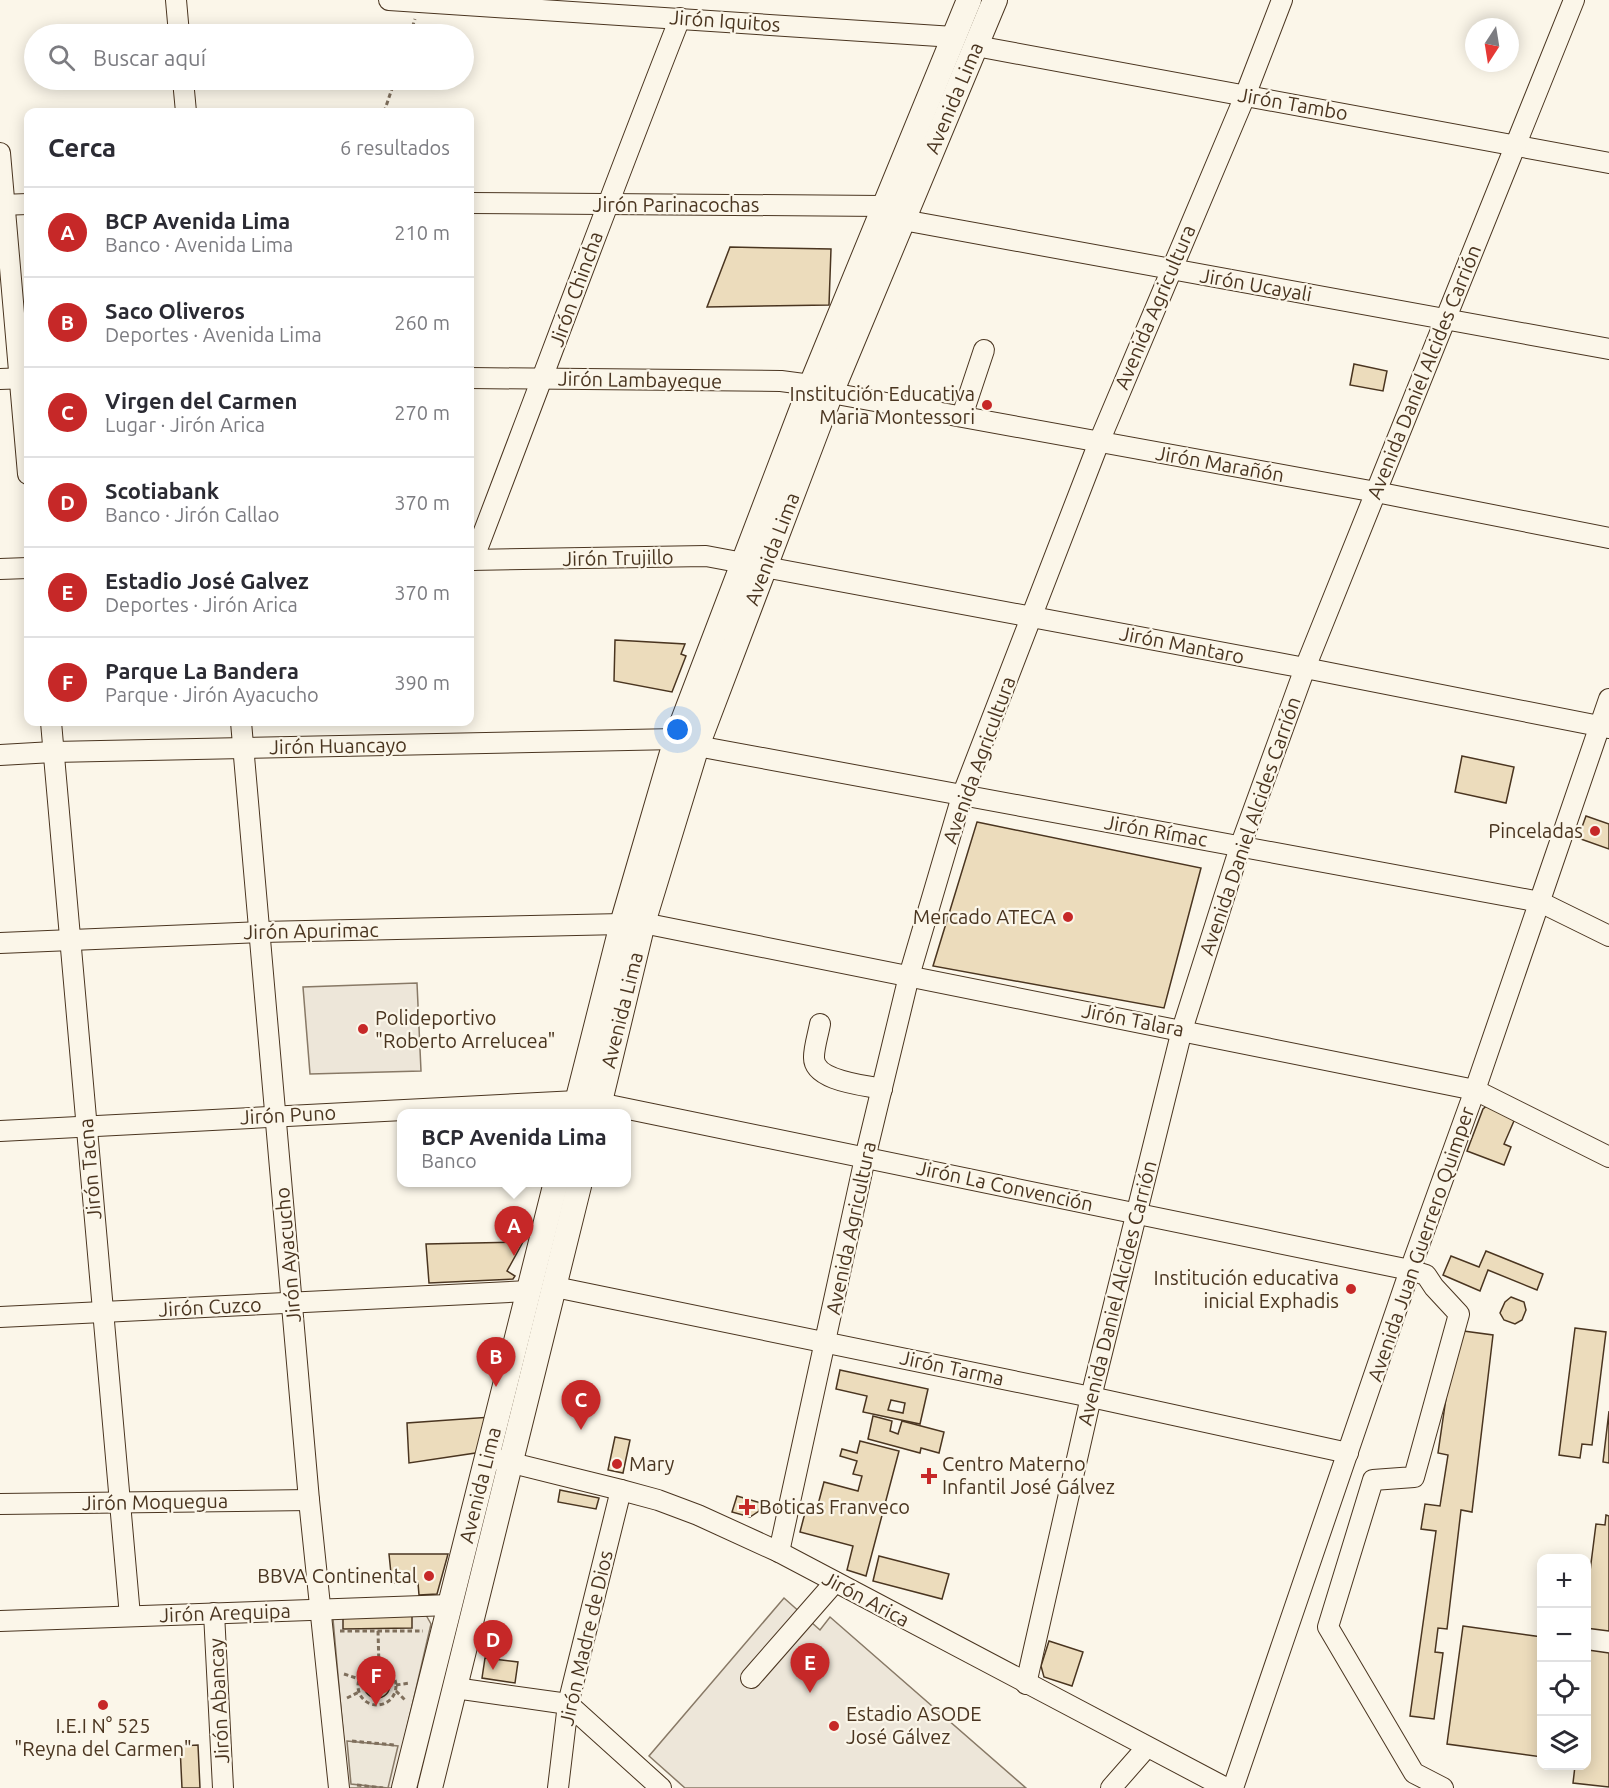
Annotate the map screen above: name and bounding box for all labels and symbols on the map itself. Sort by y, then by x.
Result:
street label: Jirón Iquitos [669,5,781,36]
north arrow [1465,18,1519,72]
street label: Avenida Lima [920,39,987,157]
street label: Jirón Tambo [1236,83,1350,124]
street label: Jirón Parinacochas [593,193,759,216]
street label: Avenida Agricultura [1110,221,1200,392]
street label: Jirón Chincha [544,228,607,350]
street label: Avenida Daniel Alcides Carrión [1362,241,1485,502]
street label: Jirón Ucayali [1198,263,1314,306]
street label: Jirón Lambayeque [558,367,722,392]
place label: Institución Educativa Maria Montessori [790,382,975,428]
marker: Institución Educativa Maria Montessori [980,398,994,412]
street label: Jirón Marañón [1154,441,1286,486]
street label: Avenida Lima [739,489,804,608]
street label: Jirón Trujillo [562,545,674,570]
street label: Jirón Mantaro [1118,621,1246,668]
street label: Avenida Agricultura [938,673,1019,847]
street label: Avenida Daniel Alcides Carrión [1194,694,1305,958]
your location [663,715,692,744]
street label: Jirón Huancayo [269,733,407,758]
street label: Jirón Rímac [1103,810,1209,851]
place label: Pinceladas [1488,819,1583,842]
marker: Pinceladas [1588,824,1602,838]
place label: Mercado ATECA [913,905,1056,928]
marker: Mercado ATECA [1061,910,1075,924]
street label: Jirón Apurimac [243,918,379,943]
street label: Avenida Lima [596,949,647,1070]
street label: Jirón Talara [1080,998,1186,1041]
place label: Polideportivo "Roberto Arrelucea" [375,1006,556,1052]
marker: Polideportivo "Roberto Arrelucea" [356,1022,370,1036]
street label: Jirón Puno [239,1100,337,1129]
street label: Avenida Juan Guerrero Quimper [1363,1103,1479,1384]
street label: Jirón Tacna [74,1117,105,1221]
street label: Avenida Agricultura [821,1139,880,1317]
street label: Jirón La Convención [915,1156,1095,1215]
street label: Avenida Daniel Alcides Carrión [1072,1158,1161,1428]
street label: Jirón Ayacucho [270,1186,305,1324]
pin: A [494,1206,534,1256]
place label: Institución educativa inicial Exphadis [1154,1266,1339,1312]
marker: Institución educativa inicial Exphadis [1344,1282,1358,1296]
street label: Jirón Cuzco [158,1292,262,1321]
pin: B [476,1338,516,1387]
street label: Jirón Tarma [898,1345,1006,1390]
pin: C [562,1380,600,1430]
street label: Avenida Lima [454,1424,505,1545]
place label: Mary [629,1452,675,1475]
place label: Centro Materno Infantil José Gálvez [942,1452,1115,1498]
marker: Mary [610,1457,624,1471]
marker: Centro Materno Infantil José Gálvez [920,1467,938,1485]
street label: Jirón Moquegua [82,1489,228,1514]
place label: Boticas Franveco [759,1495,910,1518]
marker: Boticas Franveco [740,1500,754,1514]
street label: Jirón Madre de Dios [554,1548,617,1728]
place label: BBVA Continental [257,1564,417,1587]
street label: Jirón Arica [819,1566,914,1631]
marker: BBVA Continental [422,1569,436,1583]
street label: Jirón Arequipa [159,1599,291,1626]
pin: D [474,1620,512,1670]
street label: Jirón Abancay [204,1637,233,1764]
pin: E [790,1644,830,1693]
pin: F [356,1656,395,1706]
marker: I.E.I N° 525 "Reyna del Carmen" [96,1698,110,1712]
place label: Estadio ASODE José Gálvez [846,1702,982,1748]
place label: I.E.I N° 525 "Reyna del Carmen" [14,1714,192,1760]
marker: Estadio ASODE José Gálvez [827,1719,841,1733]

